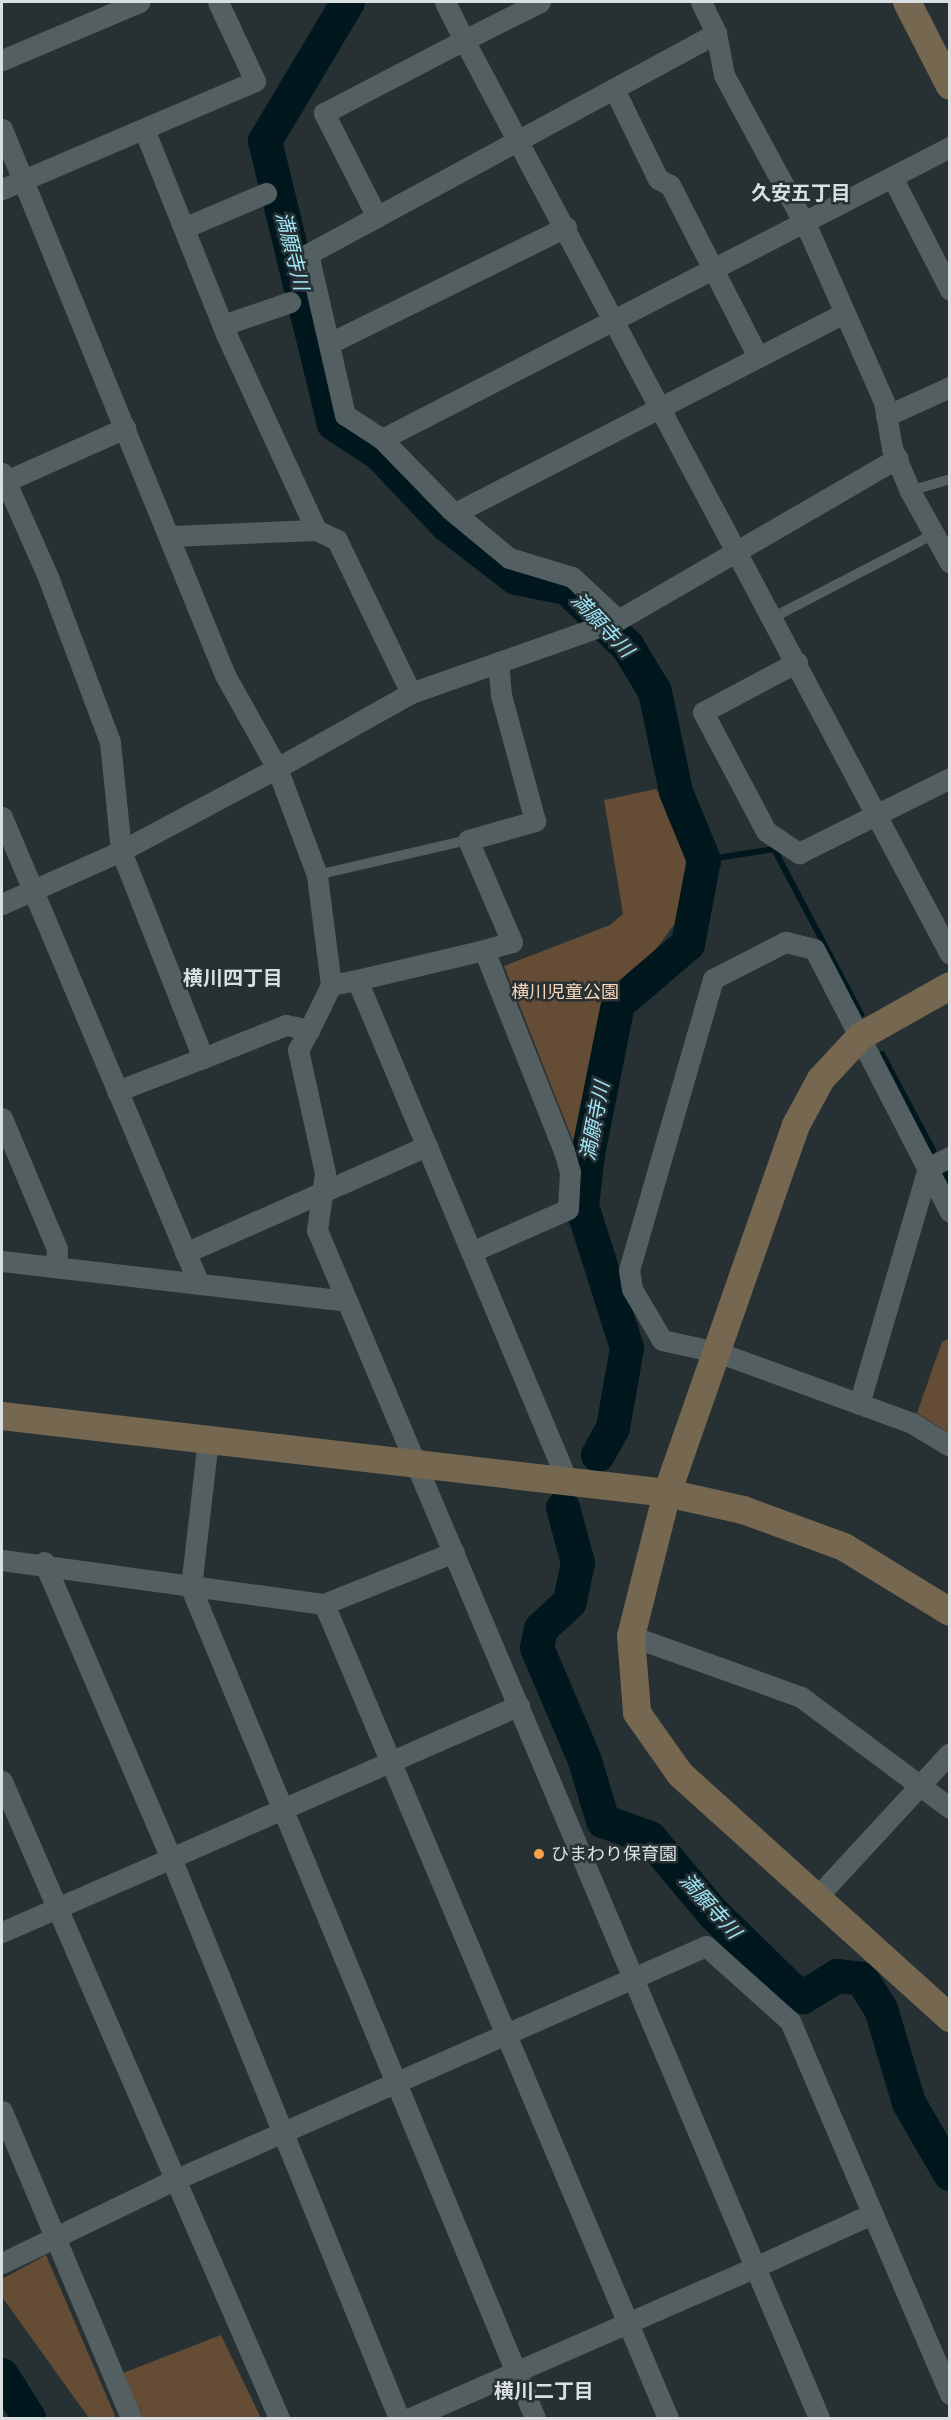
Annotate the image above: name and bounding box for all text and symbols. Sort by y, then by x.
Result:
district label: 久安五丁目 [751,181,851,205]
water label: 満願寺川 [271,209,313,293]
water label: 満願寺川 [566,588,638,662]
district label: 横川四丁目 [183,966,283,990]
park label: 横川児童公園 [511,981,619,1003]
water label: 満願寺川 [576,1079,614,1163]
place label: ひまわり保育園 [551,1843,677,1865]
marker: ひまわり保育園 [532,1847,546,1861]
water label: 満願寺川 [674,1868,746,1944]
district label: 横川二丁目 [494,2379,594,2403]

